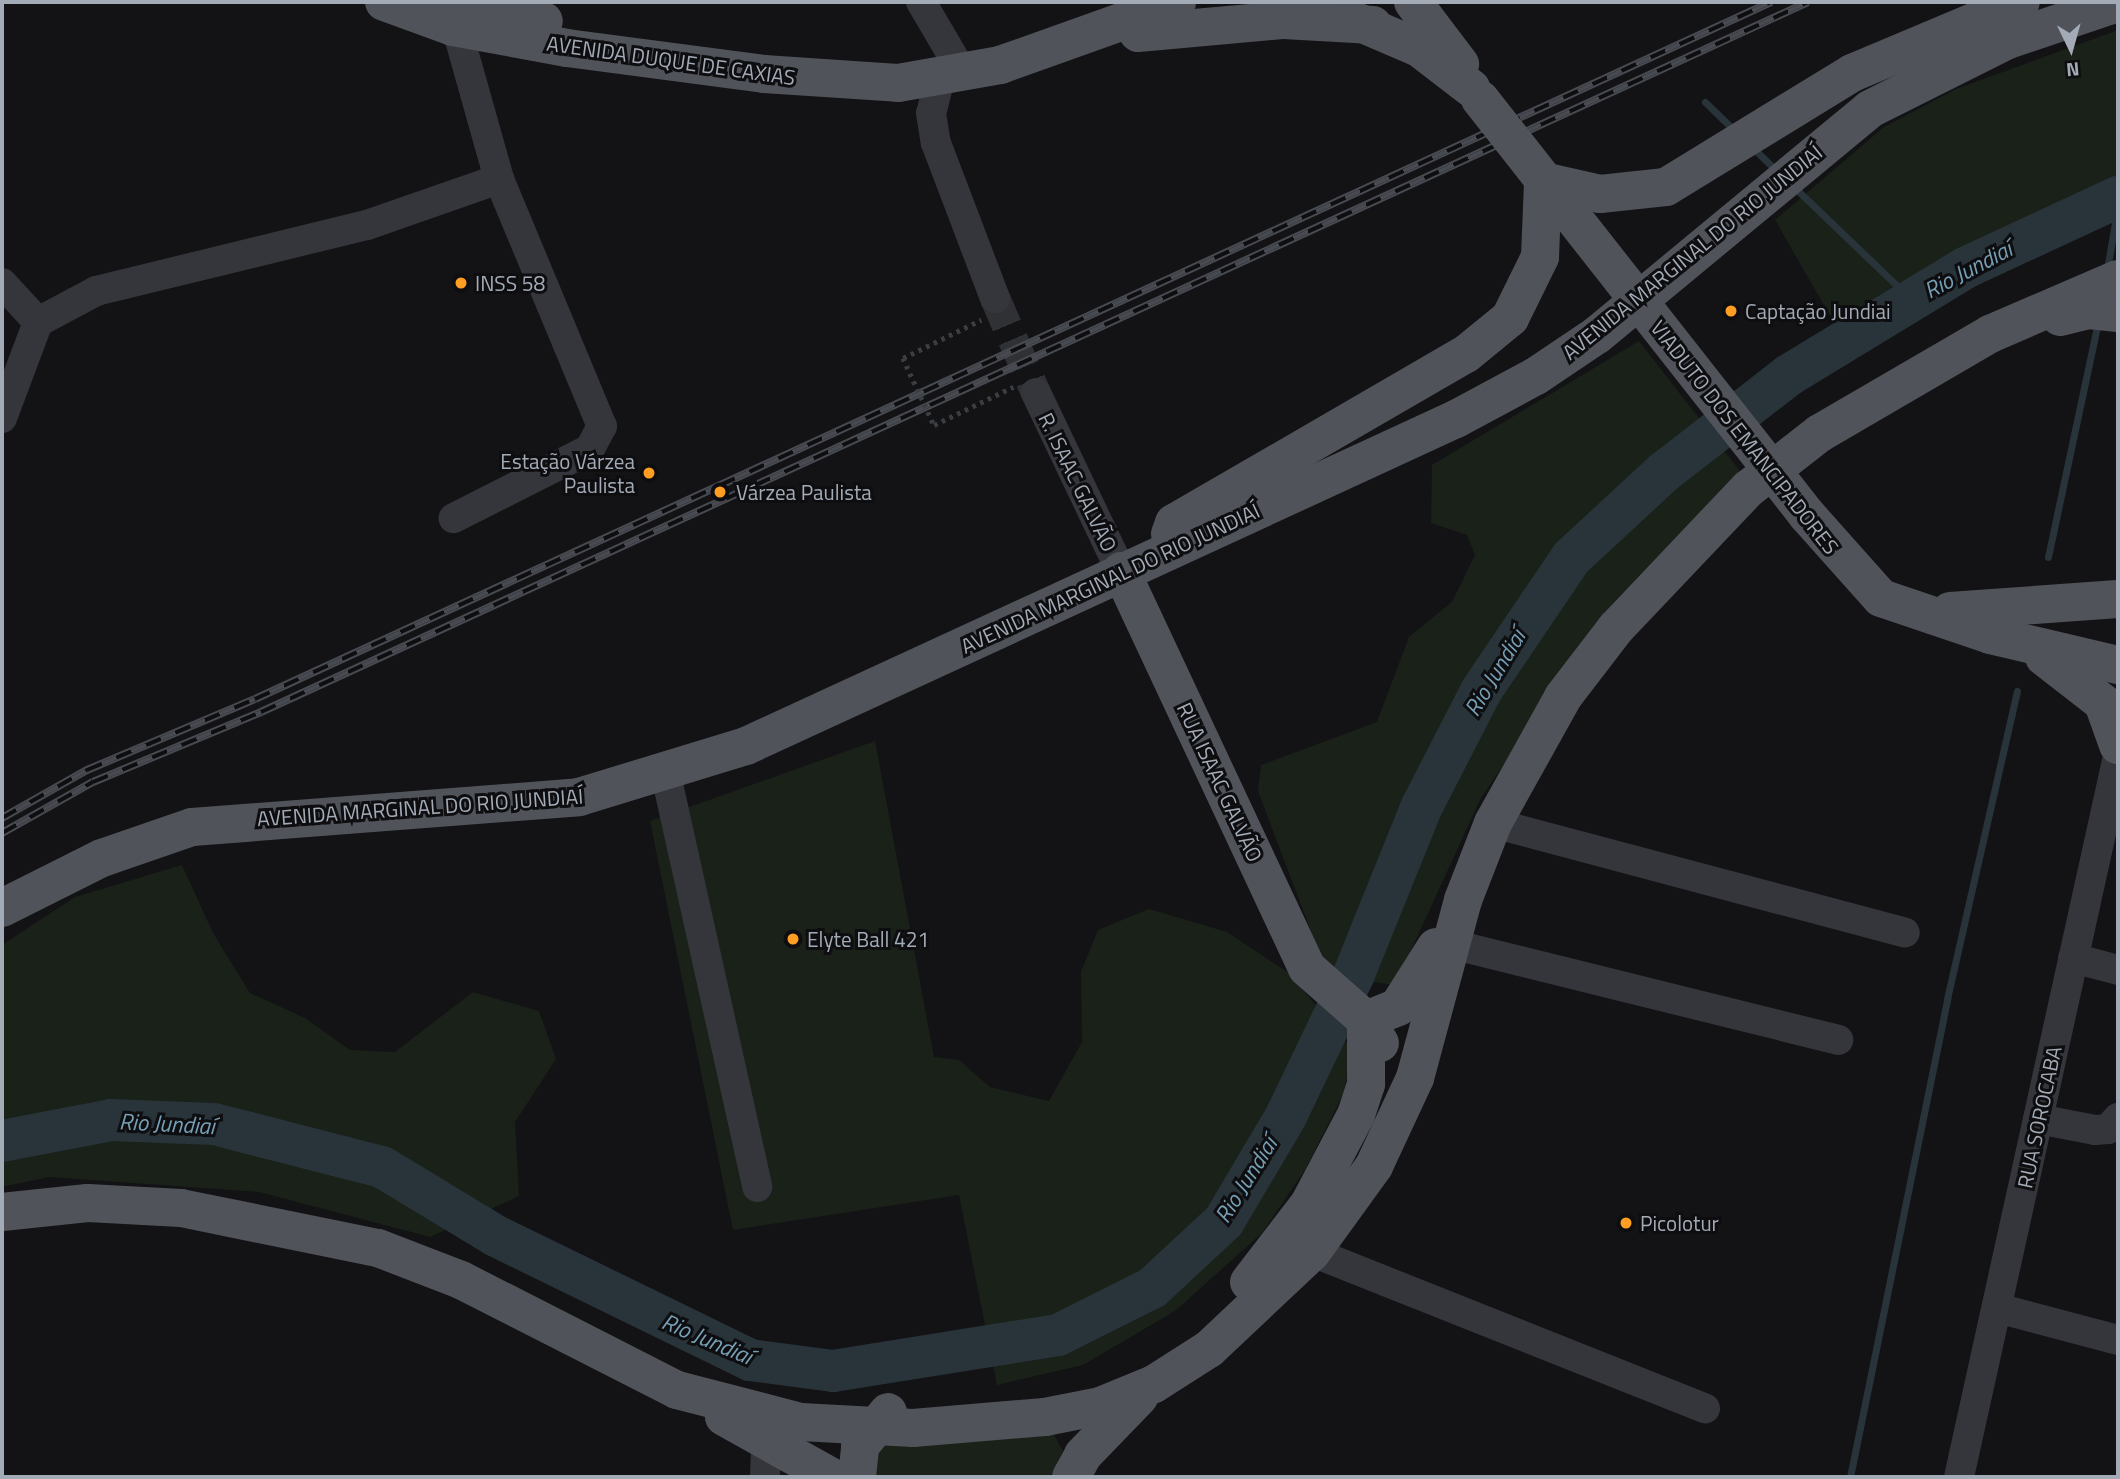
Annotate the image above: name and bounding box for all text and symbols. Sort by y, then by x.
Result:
north arrow [2036,14,2106,84]
street label: AVENIDA DUQUE DE CAXIAS [545,30,797,90]
text: N [2065,55,2081,85]
street label: AVENIDA MARGINAL DO RIO JUNDIAÍ [1557,139,1827,365]
water label: Rio Jundiaí [1919,235,2017,305]
place label: INSS 58 [475,270,545,296]
marker: INSS 58 [453,275,469,291]
place label: Captação Jundiai [1745,298,1891,324]
marker: Captação Jundiai [1723,303,1739,319]
street label: VIADUTO DOS EMANCIPADORES [1646,315,1844,559]
street label: R. ISAAC GALVÃO [1034,408,1122,556]
place label: Estação Várzea Paulista [500,448,635,498]
marker: Estação Várzea Paulista [641,465,657,481]
place label: Várzea Paulista [736,479,872,505]
marker: Várzea Paulista [710,482,730,502]
street label: AVENIDA MARGINAL DO RIO JUNDIAÍ [957,498,1263,658]
water label: Rio Jundiaí [1459,625,1531,721]
street label: RUA ISAAC GALVÃO [1172,698,1268,866]
street label: AVENIDA MARGINAL DO RIO JUNDIAÍ [256,783,584,831]
place label: Elyte Ball 421 [807,926,929,952]
marker: Elyte Ball 421 [785,931,801,947]
street label: RUA SOROCABA [2012,1044,2066,1190]
water label: Rio Jundiaí [119,1108,215,1140]
water label: Rio Jundiaí [1209,1132,1283,1228]
place label: Picolotur [1640,1210,1719,1236]
marker: Picolotur [1618,1215,1634,1231]
water label: Rio Jundiaí [658,1308,756,1370]

